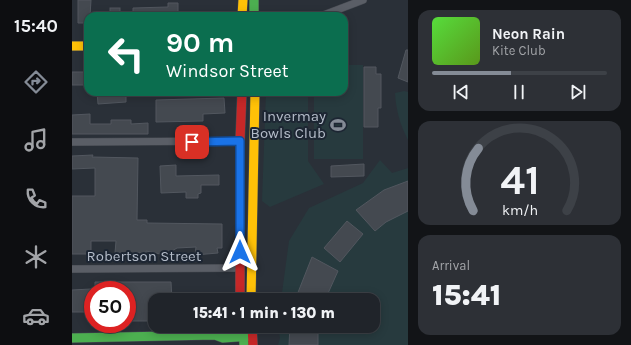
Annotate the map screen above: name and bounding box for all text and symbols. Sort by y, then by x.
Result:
text: 15:40 [14,15,58,37]
text: Neon Rain [492,25,565,43]
text: 90 m [166,26,234,59]
icon: left [100,28,152,80]
text: Kite Club [492,43,546,58]
text: Windsor Street [166,60,288,82]
icon: directions [22,68,50,96]
icon: previous [450,81,472,103]
icon: pause [508,81,530,103]
icon: next [567,81,589,103]
place label: Invermay Bowls Club [251,107,326,142]
sports icon: Invermay Bowls Club [329,116,347,134]
pin [175,125,209,159]
icon: music [22,126,50,154]
icon: arrive [181,131,203,153]
text: 41 [500,155,539,203]
icon: phone [22,185,50,213]
text: km/h [501,201,538,218]
position arrow [219,231,261,273]
icon: climate [22,243,50,271]
street label: Robertson Street [87,247,202,265]
text: Arrival [432,258,470,273]
text: 15:41 [432,277,501,313]
speed limit sign: 50 [84,281,136,333]
icon: car [22,302,50,330]
text: 15:41 · 1 min · 130 m [193,304,335,322]

